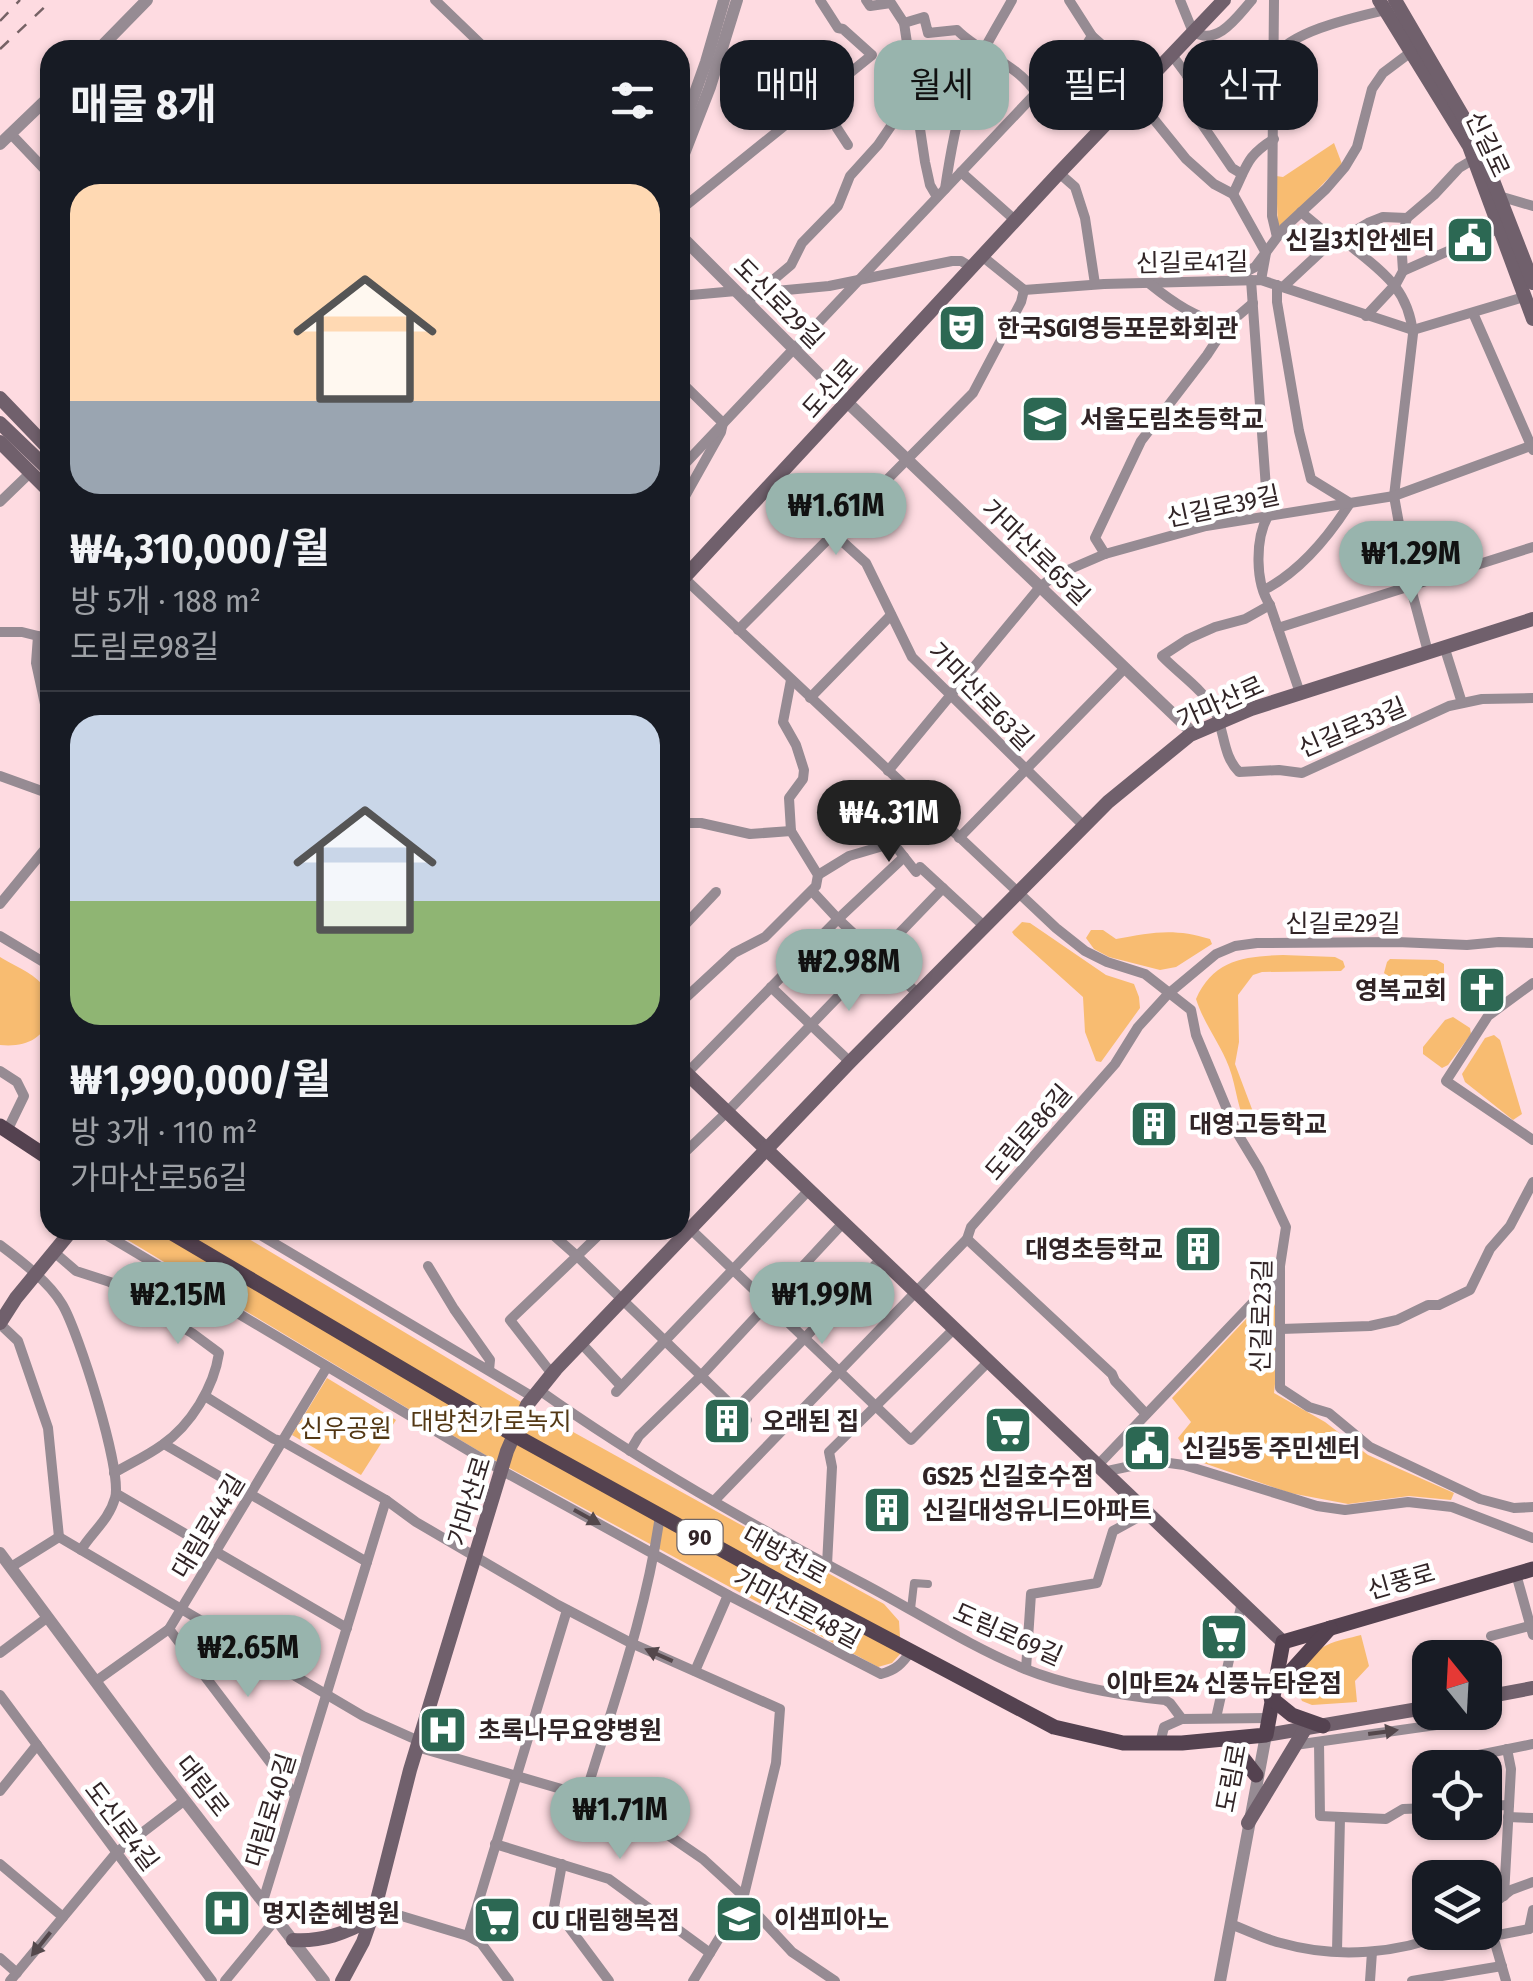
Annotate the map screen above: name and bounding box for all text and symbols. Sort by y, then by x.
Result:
chip: 매매 [720,40,854,130]
chip: 월세 [874,40,1009,130]
chip: 필터 [1029,40,1163,130]
chip: 신규 [1183,40,1318,130]
icon: filters [605,73,660,128]
text: 매물 8개 [70,80,217,130]
street label: 신길로 [1459,107,1515,182]
public building icon: 신길3치안센터 [1444,214,1496,266]
place label: 신길3치안센터 [1285,226,1435,256]
street label: 신길로41길 [1136,247,1249,279]
icon: home [275,249,455,429]
street label: 도신로29길 [727,252,830,355]
theatre icon: 한국SGI영등포문화회관 [936,302,988,354]
place label: 한국SGI영등포문화회관 [997,314,1238,344]
street label: 도신로 [797,353,865,424]
school or university icon: 서울도림초등학교 [1019,393,1071,445]
place label: 서울도림초등학교 [1080,405,1264,435]
pin: ₩1.61M [755,473,917,558]
street label: 신길로39길 [1164,480,1283,534]
text: ₩1.61M [788,486,884,524]
street label: 가마산로65길 [975,494,1096,612]
pin: ₩1.29M [1330,521,1492,606]
text: ₩4,310,000/월 [70,524,330,574]
text: ₩1.29M [1361,534,1461,572]
text: 방 5개 · 188 m² [70,582,261,620]
text: 도림로98길 [70,628,219,666]
street label: 가마산로63길 [921,636,1039,757]
street label: 가마산로 [1172,670,1269,735]
street label: 신길로33길 [1294,692,1411,764]
icon: home [275,780,455,960]
pin: ₩4.31M [808,780,970,865]
text: ₩4.31M [839,793,939,831]
street label: 신길로29길 [1285,909,1401,939]
pin: ₩2.98M [768,929,930,1014]
text: ₩2.98M [798,942,900,980]
church icon: 영복교회 [1456,964,1508,1016]
place label: 영복교회 [1355,976,1447,1006]
text: ₩1,990,000/월 [70,1055,331,1105]
street label: 도림로86길 [979,1079,1078,1187]
building icon: 대영고등학교 [1128,1098,1180,1150]
place label: 대영고등학교 [1189,1110,1327,1140]
text: 방 3개 · 110 m² [70,1113,257,1151]
text: 가마산로56길 [70,1159,248,1197]
building icon: 대영초등학교 [1172,1223,1224,1275]
place label: 대영초등학교 [1025,1235,1163,1265]
street label: 신길로23길 [1246,1259,1278,1373]
pin: ₩2.15M [97,1262,259,1347]
pin: ₩1.99M [741,1262,903,1347]
text: ₩2.15M [130,1275,226,1313]
text: ₩1.99M [772,1275,873,1313]
building icon: 오래된 집 [701,1395,753,1447]
supermarket icon: GS25 신길호수점 [982,1404,1034,1456]
park label: 대방천가로녹지 [410,1407,572,1437]
place label: 오래된 집 [762,1407,859,1437]
park label: 신우공원 [300,1414,392,1444]
public building icon: 신길5동 주민센터 [1121,1422,1173,1474]
place label: 신길5동 주민센터 [1182,1434,1360,1464]
street label: 가마산로 [442,1453,498,1550]
place label: GS25 신길호수점 [922,1462,1094,1492]
street label: 대림로44길 [166,1469,252,1584]
building icon: 신길대성유니드아파트 [861,1484,913,1536]
place label: 신길대성유니드아파트 [922,1496,1152,1526]
one-way arrow [572,1509,601,1526]
road number: 90 [678,1520,722,1554]
street label: 대방천로 [737,1520,832,1591]
street label: 신풍로 [1364,1558,1439,1606]
street label: 가마산로48길 [728,1563,865,1655]
street label: 도림로69길 [948,1598,1067,1672]
supermarket icon: 이마트24 신풍뉴타운점 [1198,1611,1250,1663]
pin: ₩2.65M [167,1615,329,1700]
text: ₩2.65M [197,1628,299,1666]
north arrow [1412,1640,1502,1730]
map controls [1412,1640,1502,1950]
one-way arrow [644,1647,674,1663]
place label: 이마트24 신풍뉴타운점 [1106,1669,1342,1699]
hospital icon: 초록나무요양병원 [417,1704,469,1756]
place label: 초록나무요양병원 [478,1716,662,1746]
one-way arrow [1368,1724,1400,1740]
street label: 도림로 [1211,1741,1253,1815]
street label: 대림로 [169,1750,235,1823]
street label: 대림로40길 [239,1750,302,1871]
button: locate [1412,1750,1502,1840]
street label: 도신로4길 [78,1776,165,1877]
pin: ₩1.71M [539,1777,701,1862]
text: ₩1.71M [572,1790,668,1828]
button: layers [1412,1860,1502,1950]
hospital icon: 명지춘혜병원 [201,1887,253,1939]
school or university icon: 이샘피아노 [713,1893,765,1945]
supermarket icon: CU 대림행복점 [471,1894,523,1946]
place label: 명지춘혜병원 [262,1899,400,1929]
place label: 이샘피아노 [774,1905,889,1935]
place label: CU 대림행복점 [532,1906,680,1936]
one-way arrow [31,1931,52,1956]

